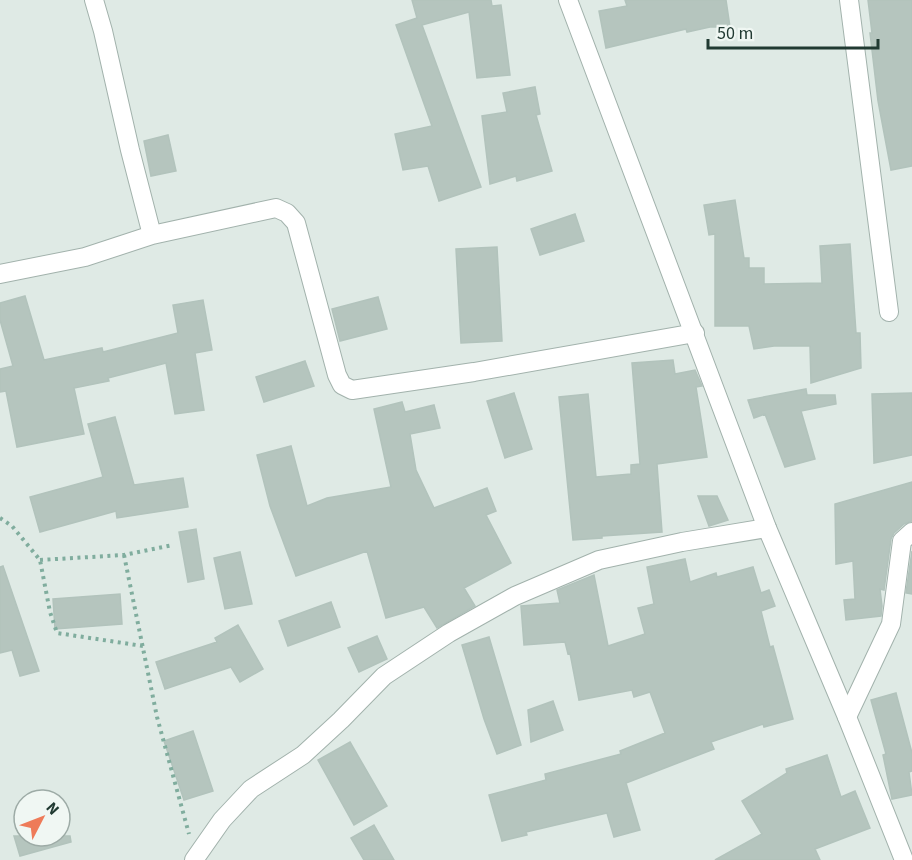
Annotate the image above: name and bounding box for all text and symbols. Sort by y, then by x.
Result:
scale bar [708,12,878,50]
text: 50 m [717,21,753,46]
north arrow [12,788,72,848]
text: N [41,797,64,820]

